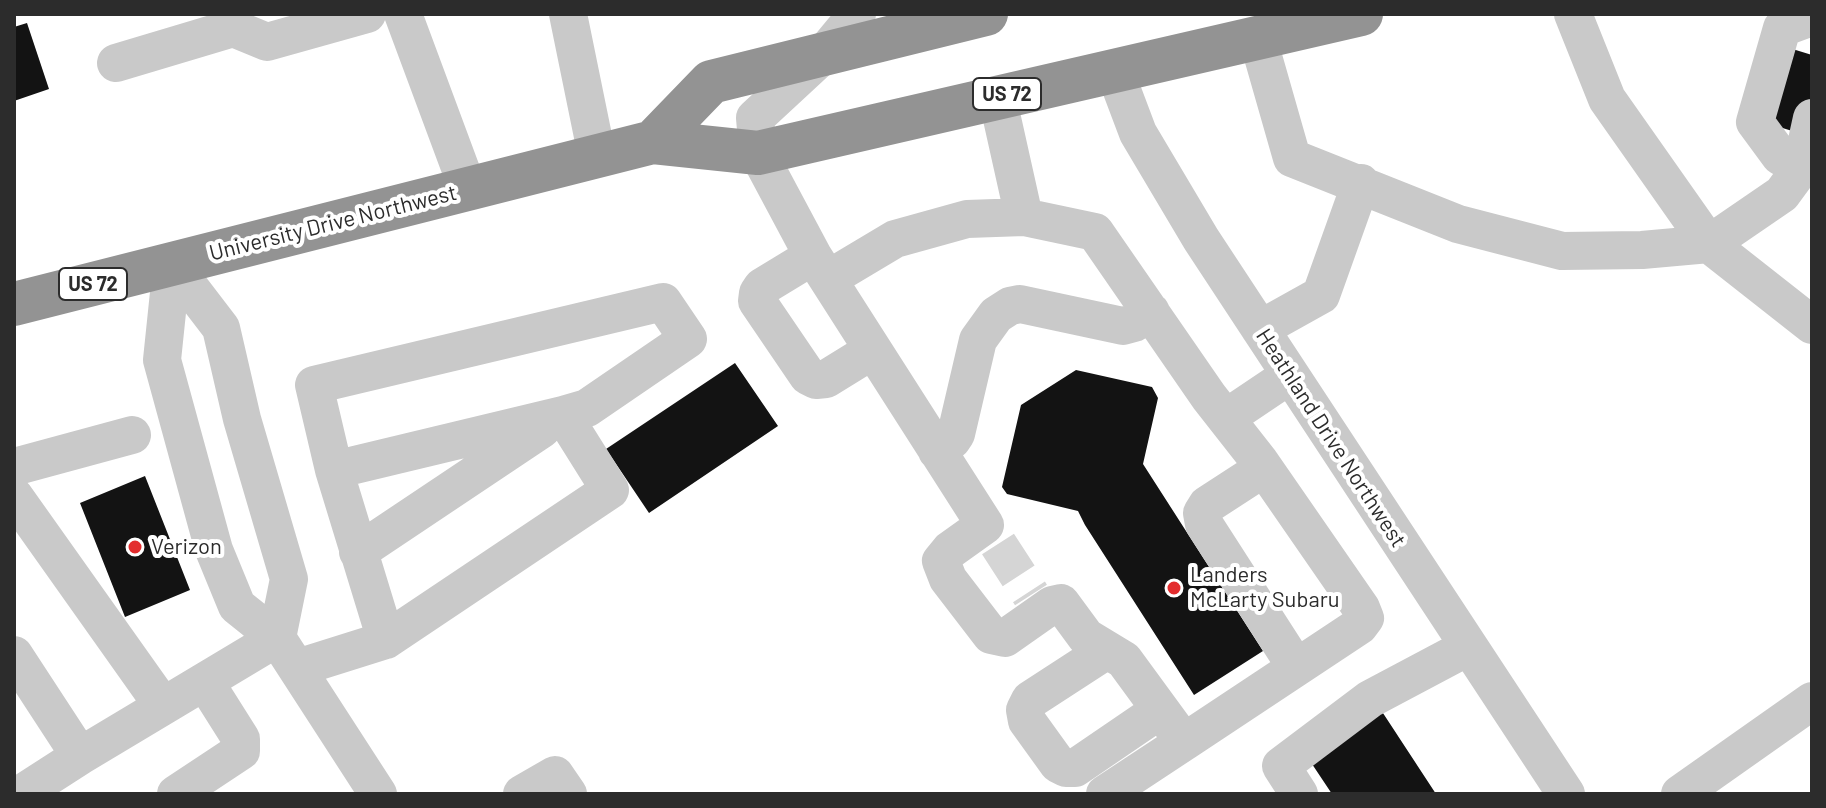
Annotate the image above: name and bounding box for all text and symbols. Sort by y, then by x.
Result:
road number: US 72 [973,78,1041,110]
street label: University Drive Northwest [207,179,459,267]
road number: US 72 [59,268,127,300]
street label: Heathland Drive Northwest [1250,324,1412,552]
place label: Verizon [151,534,222,560]
marker: Verizon [126,538,144,556]
place label: Landers McLarty Subaru [1190,562,1339,614]
marker: Landers McLarty Subaru [1165,579,1183,597]

